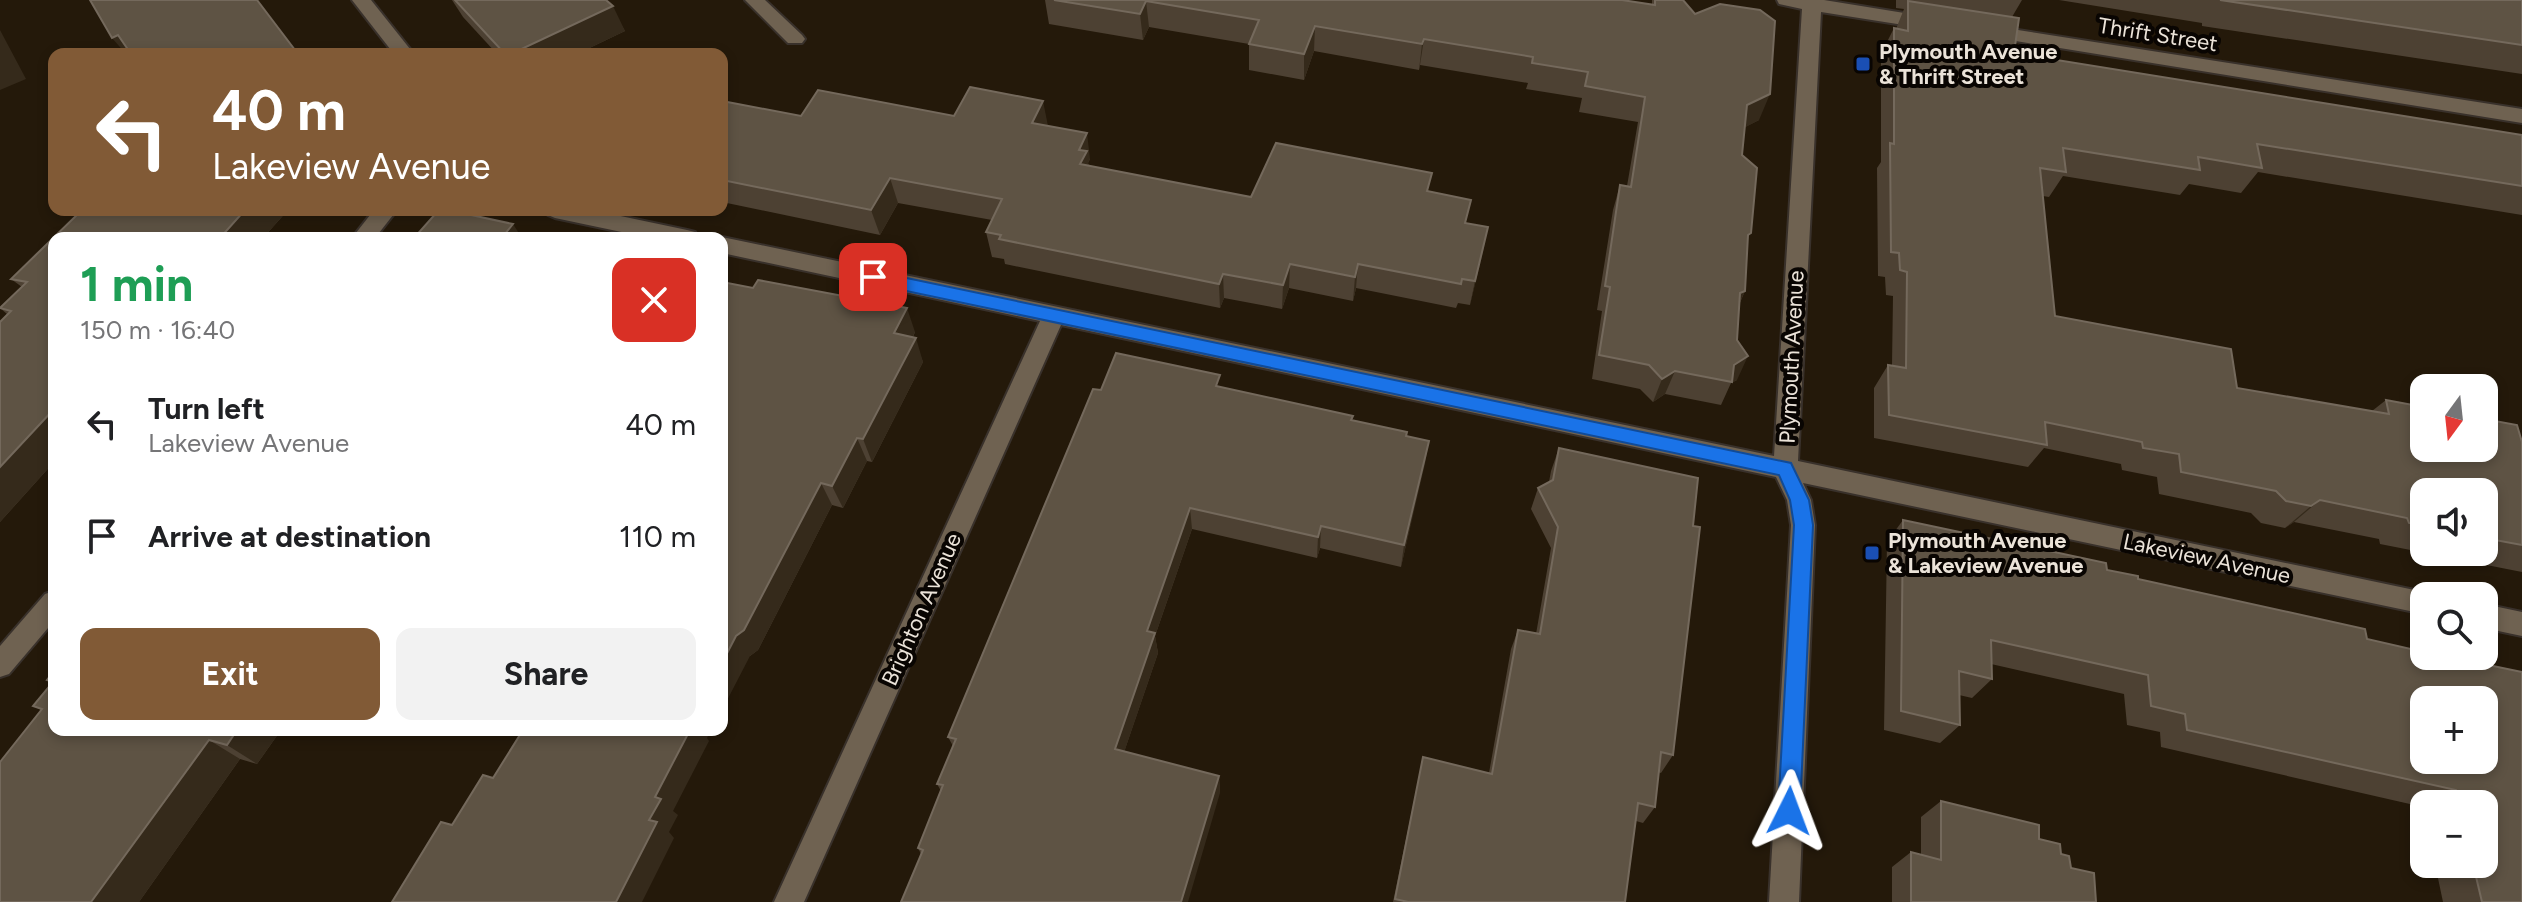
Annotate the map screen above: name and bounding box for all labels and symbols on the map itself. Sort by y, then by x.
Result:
street label: Thrift Street [2096,12,2220,57]
place label: Plymouth Avenue & Thrift Street [1879,38,2057,90]
marker: Plymouth Avenue & Thrift Street [1854,55,1872,73]
pin [839,243,907,311]
street label: Plymouth Avenue [1773,270,1810,444]
north arrow [2410,374,2498,462]
place label: Plymouth Avenue & Lakeview Avenue [1888,527,2083,579]
street label: Lakeview Avenue [2121,528,2293,589]
street label: Brighton Avenue [876,529,967,690]
marker: Plymouth Avenue & Lakeview Avenue [1863,544,1881,562]
position arrow [1747,769,1831,853]

